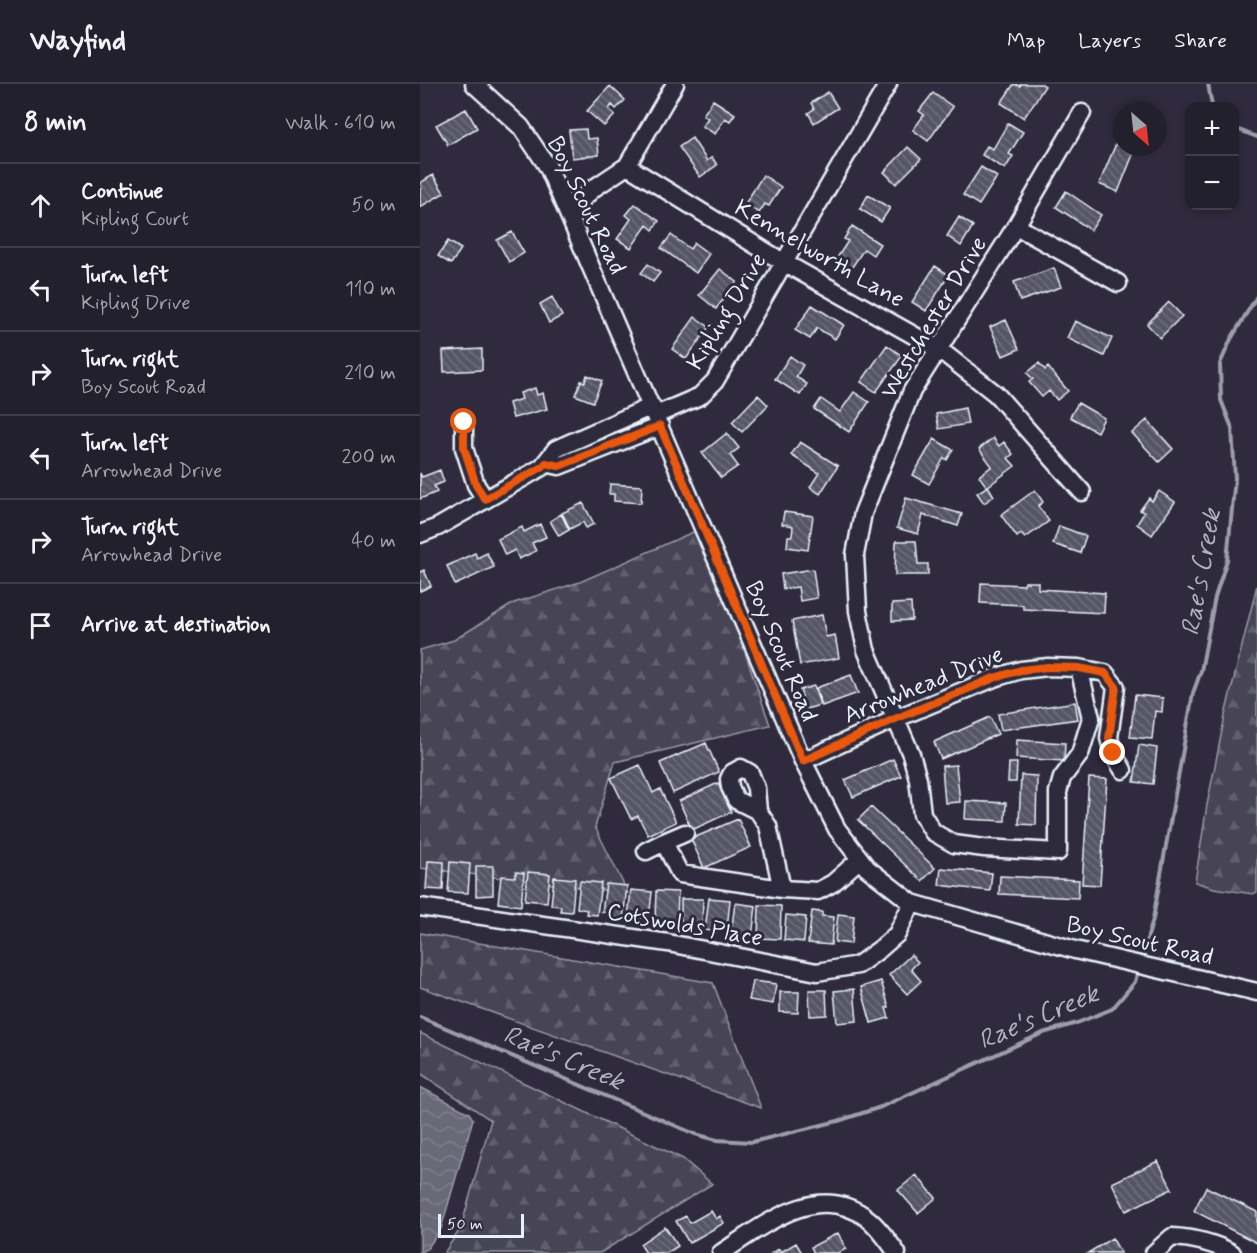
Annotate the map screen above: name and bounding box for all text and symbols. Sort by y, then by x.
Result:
text: Wayfind [30,23,126,60]
text: Map [1007,27,1045,55]
text: Layers [1078,27,1141,55]
text: Share [1174,27,1227,55]
north arrow [1113,102,1167,156]
map controls [1185,102,1239,210]
button: + [1185,102,1239,156]
text: 8 min [24,106,87,140]
text: Walk · 610 m [285,110,396,137]
street label: Boy Scout Road [539,132,632,280]
button: − [1185,156,1239,210]
text: Continue [81,178,163,206]
icon: ahead [24,189,57,222]
text: 50 m [351,192,396,219]
street label: Kennelworth Lane [729,193,910,316]
text: Kipling Court [81,206,189,233]
street label: Westchester Drive [874,231,995,404]
street label: Kipling Drive [680,247,777,378]
text: Turn left [81,262,169,290]
icon: left [24,273,57,306]
text: 110 m [345,276,396,303]
text: Kipling Drive [81,290,191,317]
text: Turn right [81,346,179,374]
icon: right [24,357,57,390]
text: 210 m [344,360,396,387]
text: Boy Scout Road [81,374,206,401]
route start [450,408,476,434]
text: Turn left [81,430,169,458]
icon: left [24,441,57,474]
text: 200 m [341,444,396,471]
text: Arrowhead Drive [81,458,222,485]
water label: Rae's Creek [1174,505,1230,638]
text: Turn right [81,514,179,542]
icon: right [24,525,57,558]
text: 40 m [352,528,396,555]
text: Arrowhead Drive [81,542,222,569]
street label: Boy Scout Road [737,577,824,727]
icon: arrive [24,609,57,642]
text: Arrive at destination [81,611,271,639]
street label: Arrowhead Drive [839,639,1008,731]
route end [1099,739,1125,765]
street label: Cotswolds Place [604,897,765,954]
street label: Boy Scout Road [1063,910,1216,973]
water label: Rae's Creek [973,977,1106,1058]
water label: Rae's Creek [498,1018,630,1100]
scale bar [438,1211,524,1238]
text: 50 m [447,1214,483,1235]

